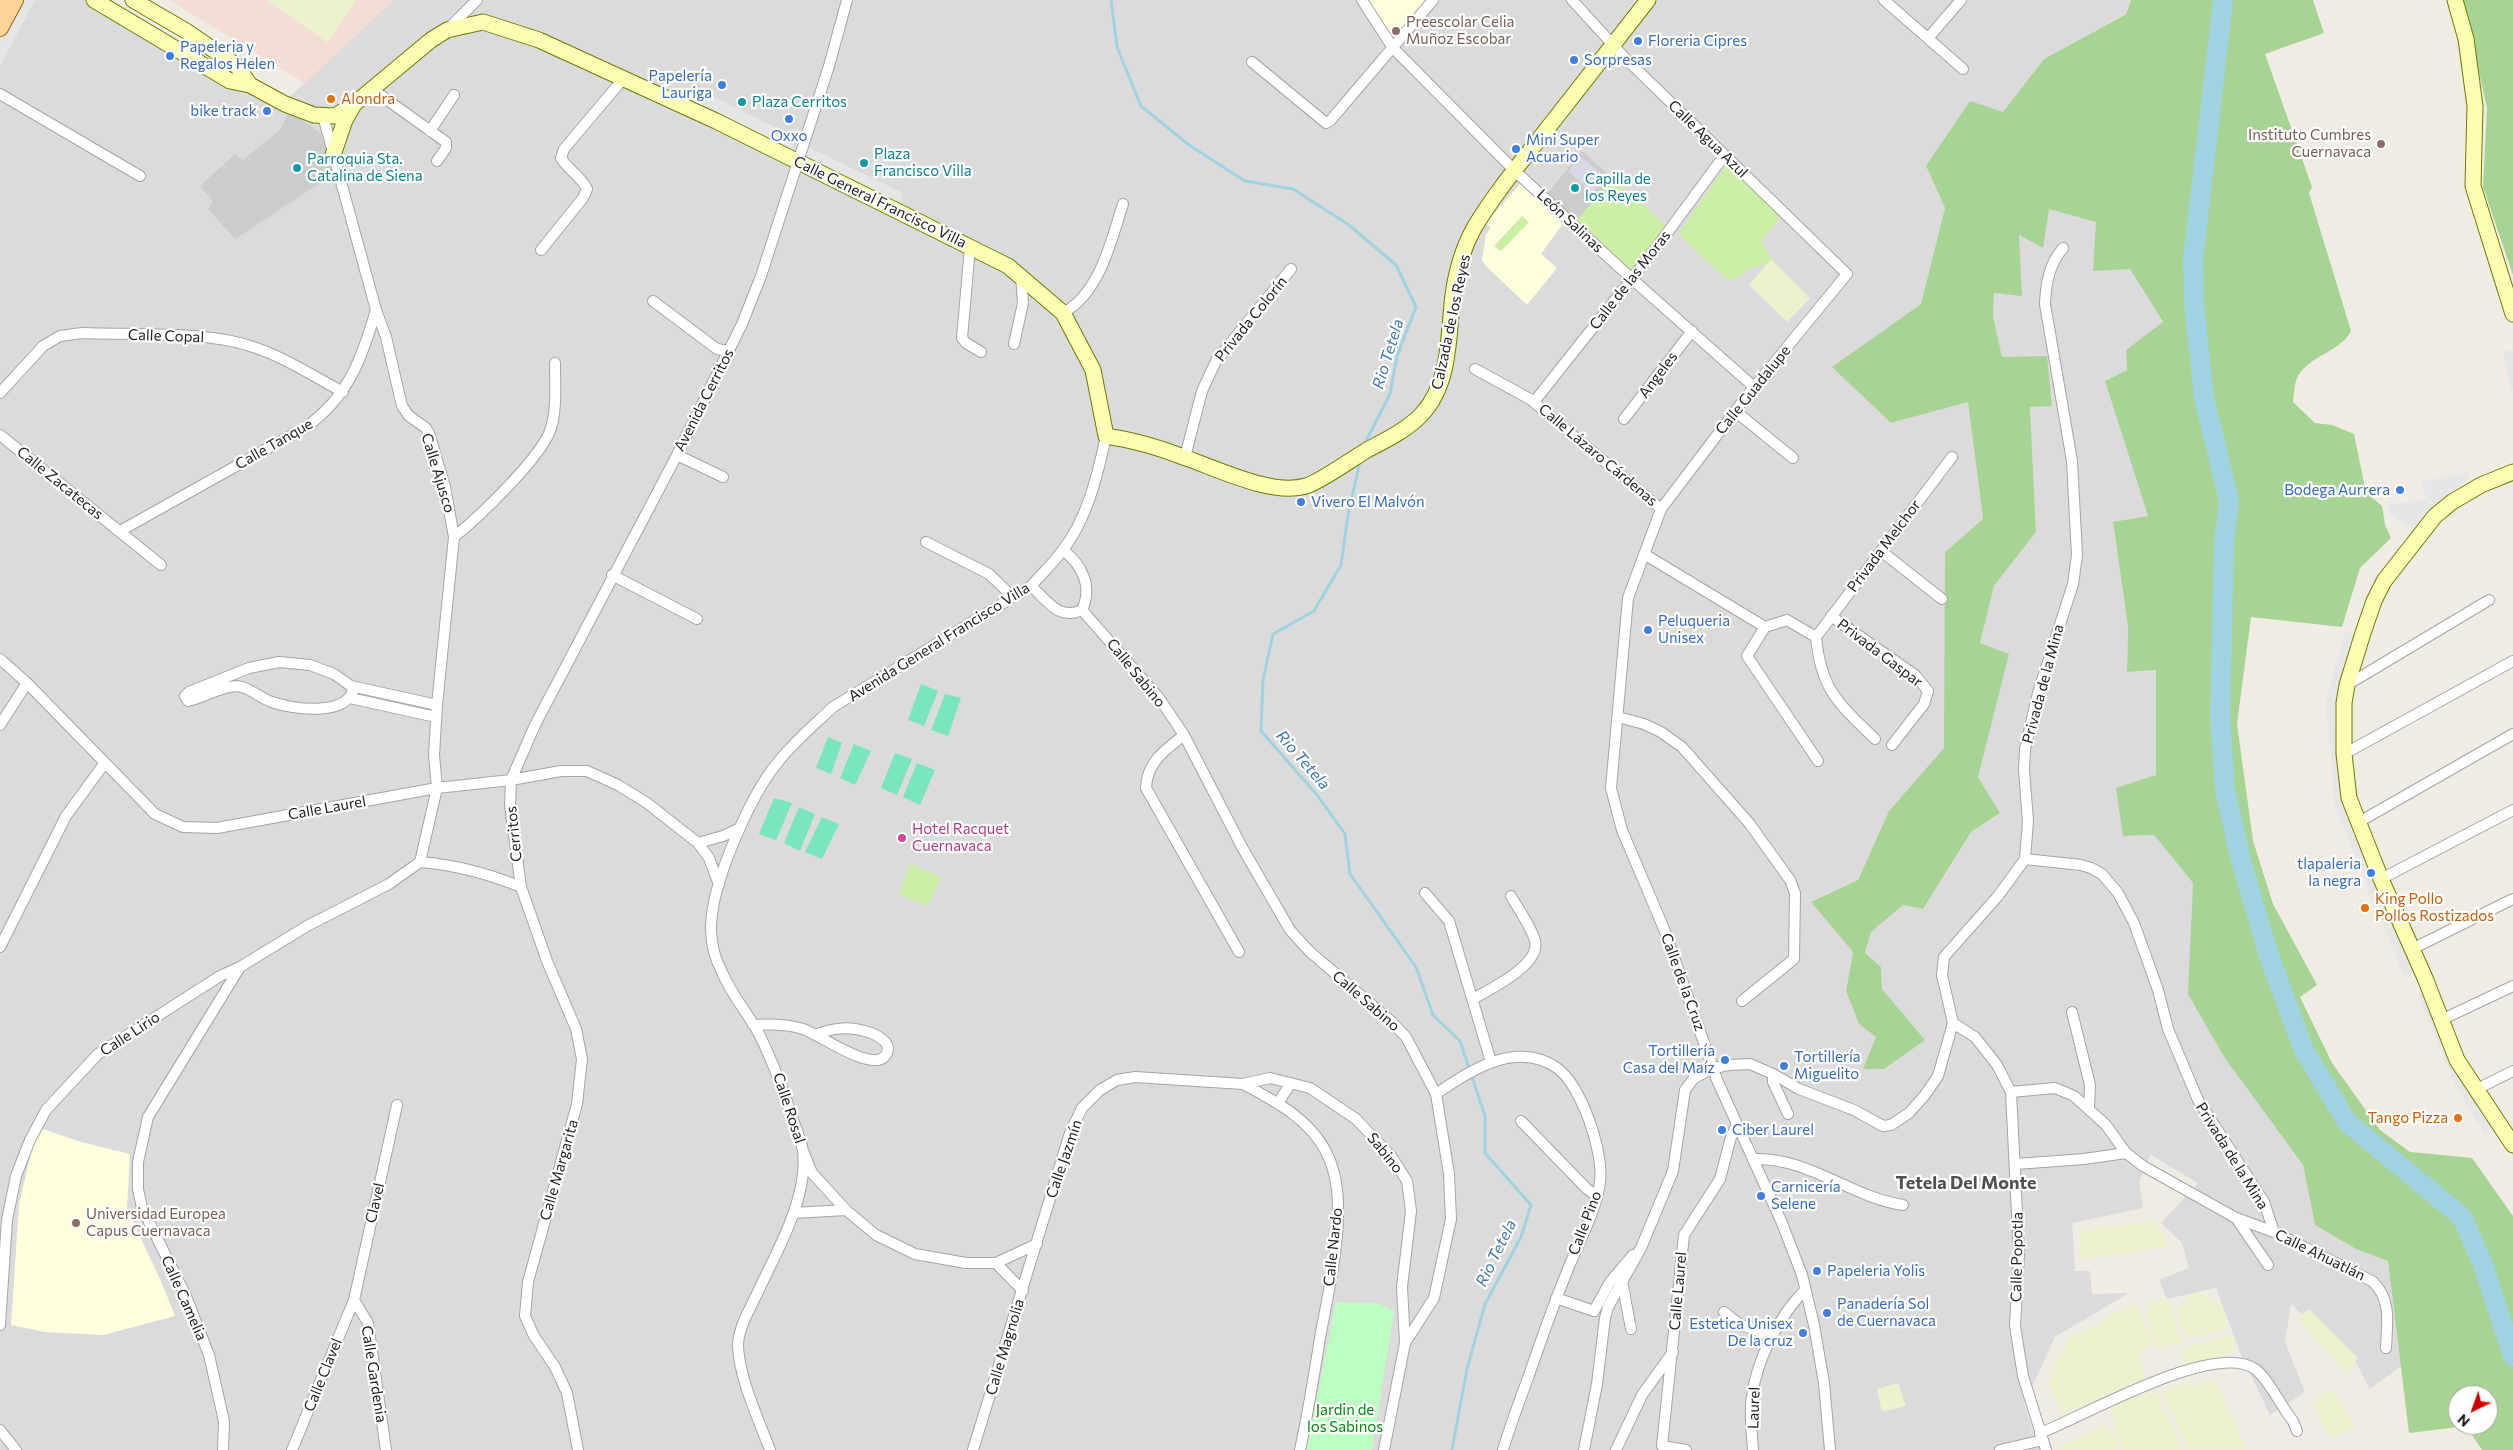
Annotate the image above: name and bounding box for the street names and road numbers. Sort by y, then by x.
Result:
street label: Calle Agua Azul [1664,96,1752,182]
street label: Calle General Francisco Villa [791,152,969,252]
street label: León Salinas [1533,186,1607,256]
street label: Calle de las Moras [1586,227,1674,333]
street label: Calzada de los Reyes [1428,253,1474,391]
street label: Privada Colorín [1211,273,1291,365]
street label: Calle Copal [128,326,204,346]
street label: Calle Guadalupe [1712,342,1794,438]
street label: Avenida Cerritos [670,346,738,454]
street label: Angeles [1635,348,1681,402]
street label: Calle Lázaro Cárdenas [1535,400,1661,510]
street label: Calle Tanque [232,415,316,473]
street label: Calle Ajusco [417,431,459,515]
street label: Calle Zacatecas [13,443,107,523]
street label: Privada Melchor [1843,496,1925,596]
street label: Avenida General Francisco Villa [845,579,1033,705]
street label: Privada Gaspar [1834,615,1926,691]
street label: Privada de la Mina [2018,622,2068,746]
street label: Calle Sabino [1103,635,1169,711]
street label: Calle Laurel [287,792,367,824]
street label: Cerritos [502,805,526,863]
street label: Calle de la Cruz [1657,931,1709,1033]
street label: Calle Sabino [1329,967,1403,1035]
street label: Calle Lirio [97,1008,163,1060]
street label: Calle Rosal [769,1070,809,1146]
street label: Privada de la Mina [2192,1099,2272,1213]
street label: Calle Margarita [536,1117,582,1223]
street label: Calle Jazmín [1042,1117,1086,1201]
street label: Sabino [1363,1129,1407,1177]
street label: Clavel [362,1181,388,1225]
street label: Calle Pino [1565,1188,1605,1258]
street label: Calle Nardo [1320,1207,1346,1287]
street label: Calle Popotla [2007,1212,2027,1302]
street label: Calle Ahuatlán [2272,1225,2368,1285]
street label: Calle Laurel [1666,1251,1690,1331]
street label: Calle Camelia [157,1253,211,1343]
street label: Calle Magnolia [982,1297,1028,1397]
street label: Calle Gardenia [357,1324,391,1424]
street label: Calle Clavel [300,1336,346,1414]
street label: Laurel [1744,1387,1764,1429]

